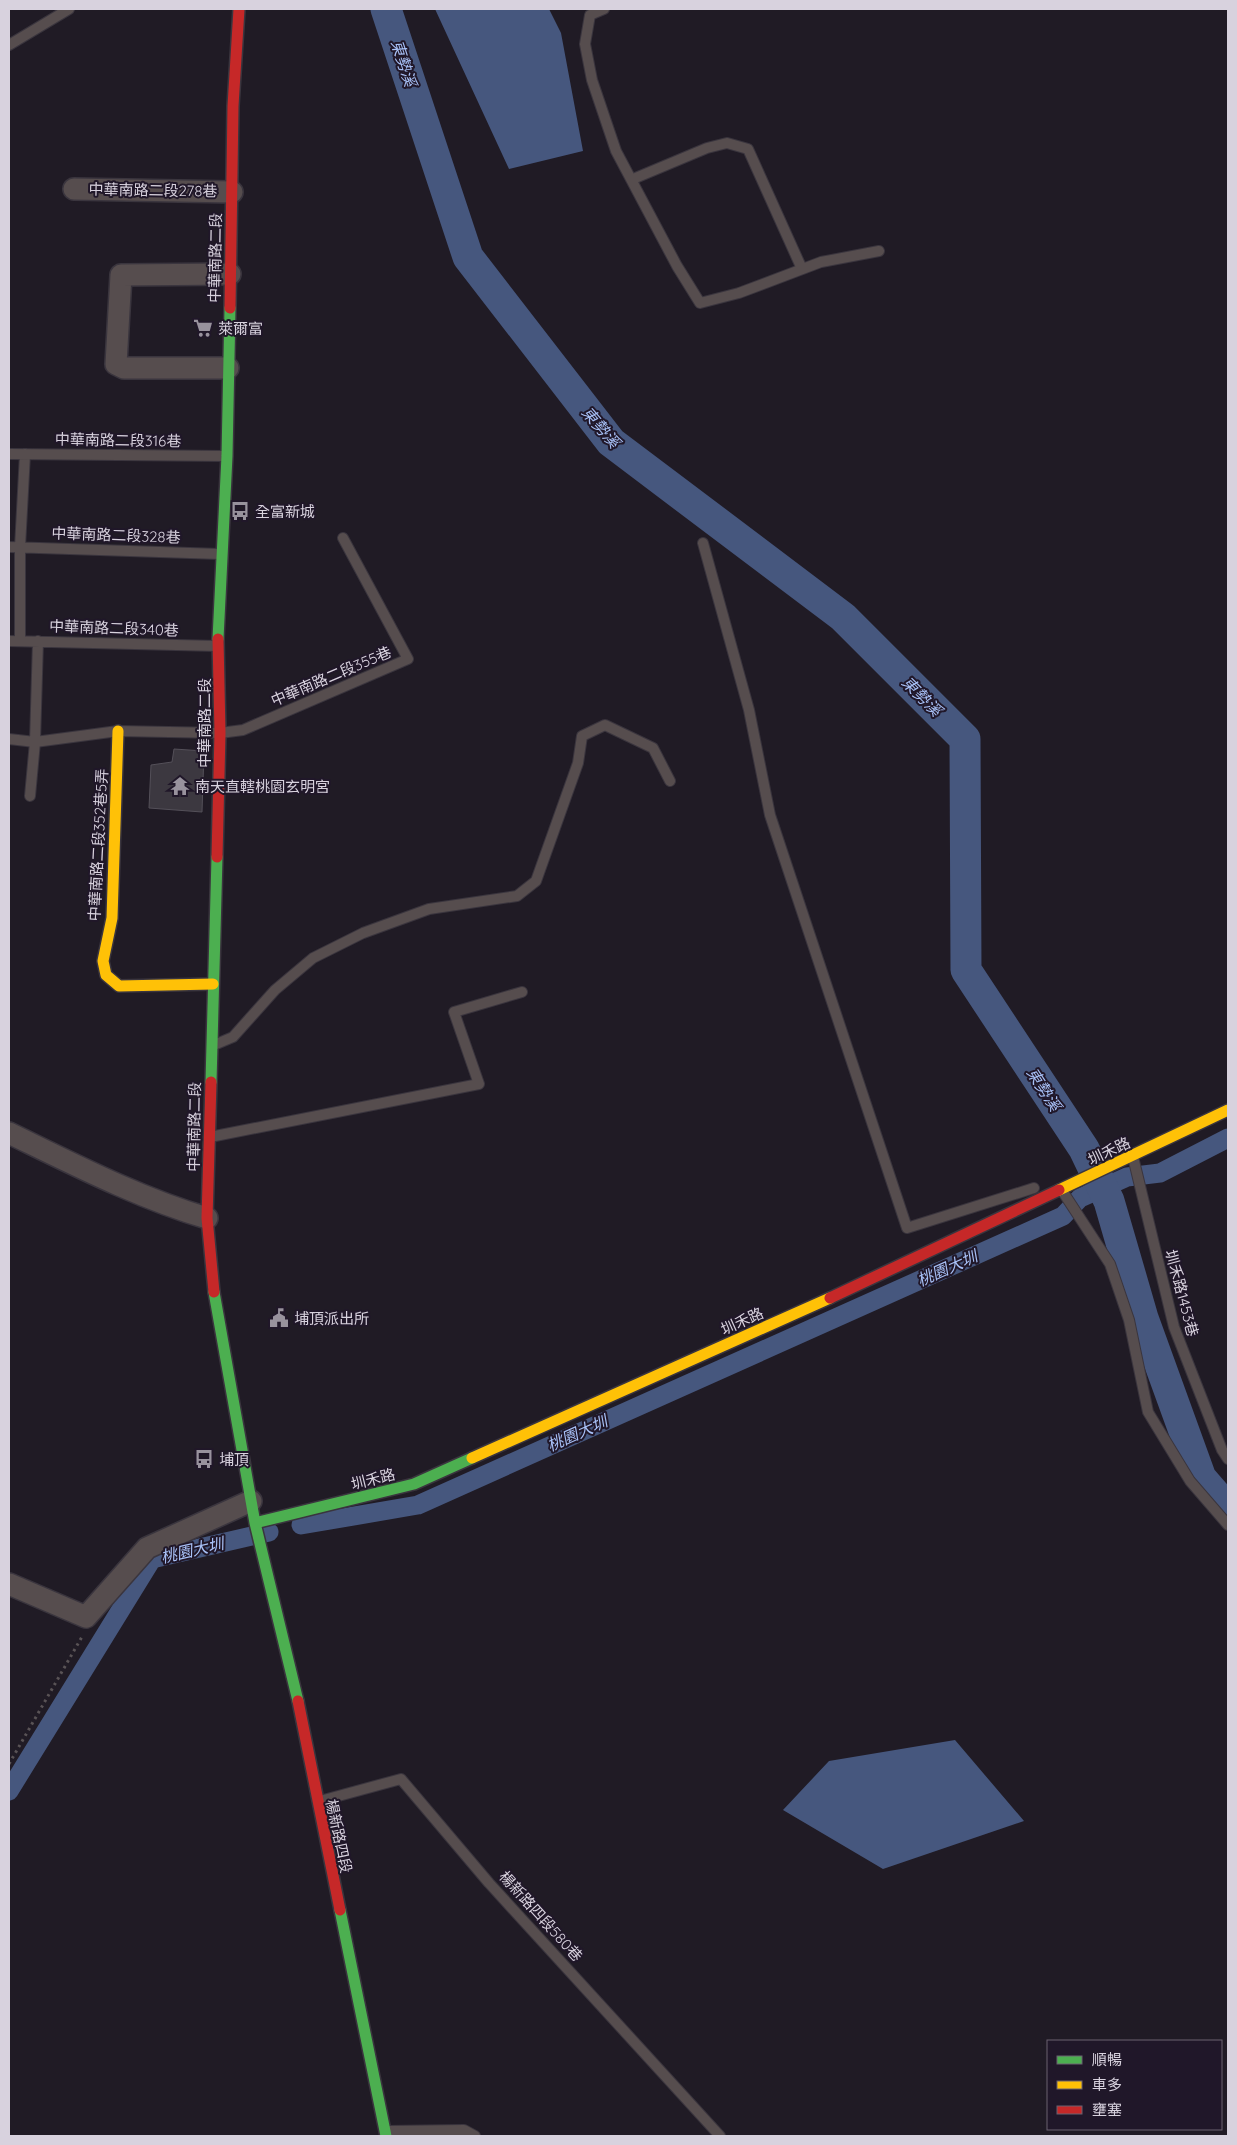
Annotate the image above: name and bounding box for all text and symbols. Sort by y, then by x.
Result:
water label: 東勢溪 [387,37,422,91]
street label: 中華南路二段278巷 [88,179,218,201]
street label: 中華南路二段 [205,213,225,303]
supermarket icon: 萊爾富 [192,317,214,339]
place label: 萊爾富 [218,319,263,338]
water label: 東勢溪 [578,402,626,453]
street label: 中華南路二段316巷 [55,429,181,451]
bus stop icon: 全富新城 [229,500,251,522]
place label: 全富新城 [255,502,315,521]
street label: 中華南路二段328巷 [51,523,181,547]
street label: 中華南路二段340巷 [49,616,179,640]
street label: 中華南路二段355巷 [268,642,394,710]
water label: 東勢溪 [898,672,947,721]
street label: 中華南路二段 [195,678,214,768]
street label: 中華南路二段352巷5弄 [85,768,111,922]
temple icon: 南天直轄桃園玄明宮 [169,775,191,797]
place label: 南天直轄桃園玄明宮 [195,777,330,796]
water label: 東勢溪 [1023,1063,1067,1116]
street label: 中華南路二段 [184,1082,204,1172]
street label: 圳禾路 [1085,1133,1133,1169]
water label: 桃園大圳 [914,1245,982,1290]
street label: 圳禾路1453巷 [1161,1247,1203,1339]
street label: 圳禾路 [718,1303,766,1339]
public building icon: 埔頂派出所 [268,1307,290,1329]
place label: 埔頂派出所 [294,1309,369,1328]
water label: 桃園大圳 [544,1410,612,1455]
bus stop icon: 埔頂 [193,1448,215,1470]
place label: 埔頂 [219,1450,249,1469]
street label: 圳禾路 [349,1464,397,1494]
water label: 桃園大圳 [159,1533,227,1567]
street label: 楊新路四段 [322,1797,356,1875]
street label: 楊新路四段580巷 [495,1867,587,1965]
legend [1047,2040,1222,2130]
text: 順暢 [1092,2050,1122,2069]
text: 車多 [1092,2075,1122,2094]
text: 壅塞 [1092,2100,1122,2119]

